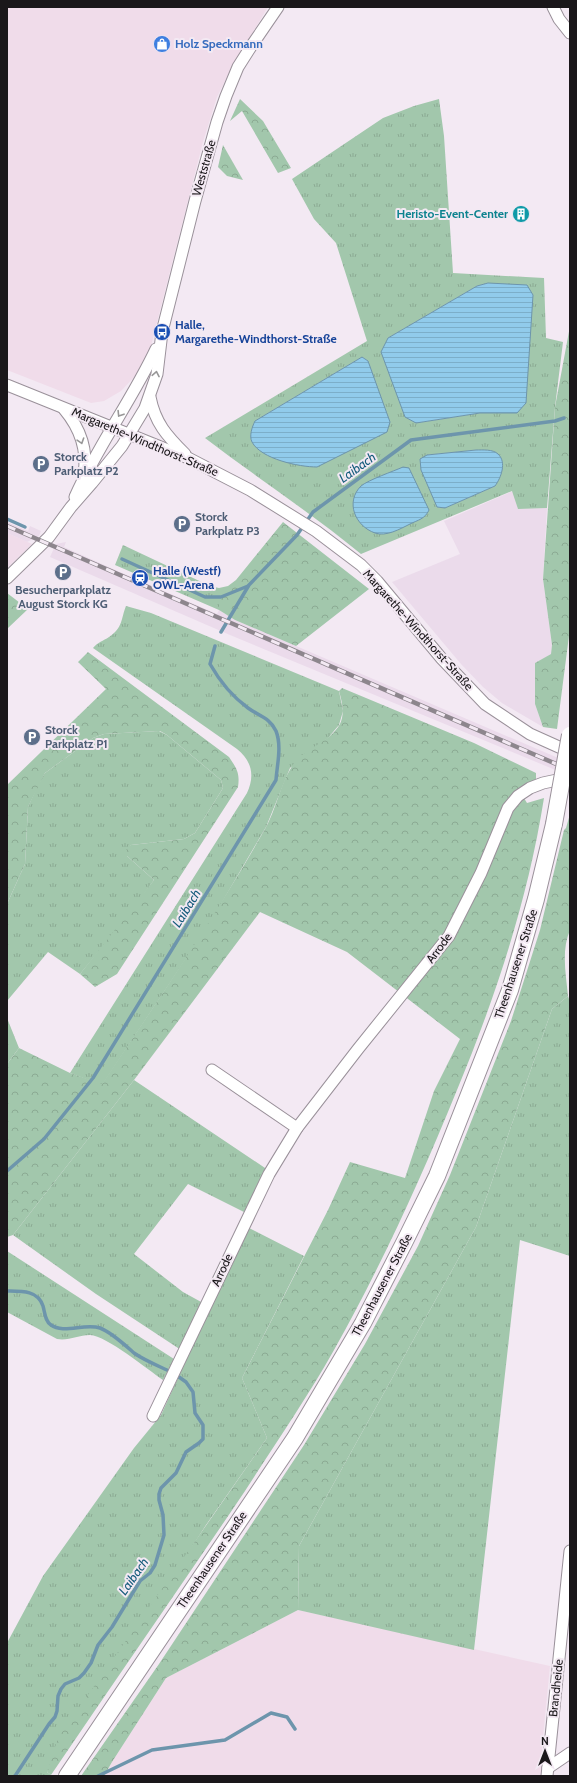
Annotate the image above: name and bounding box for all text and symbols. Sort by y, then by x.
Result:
shop icon: Holz Speckmann [152,34,172,54]
place label: Holz Speckmann [175,36,263,51]
street label: Weststraße [188,138,219,198]
building icon: Heristo-Event-Center [511,204,531,224]
place label: Heristo-Event-Center [397,206,508,221]
place label: Halle, Margarethe-Windthorst-Straße [175,317,337,346]
bus stop icon: Halle, Margarethe-Windthorst-Straße [152,322,172,342]
one-way arrow [151,371,160,377]
street label: Margarethe-Windthorst-Straße [70,404,221,479]
one-way arrow [117,410,125,417]
one-way arrow [76,437,85,444]
water label: Laibach [335,448,379,486]
place label: Storck Parkplatz P2 [54,449,119,478]
parking icon: Storck Parkplatz P2 [31,454,51,474]
place label: Storck Parkplatz P3 [195,509,260,538]
parking icon: Storck Parkplatz P3 [172,514,192,534]
parking icon: Besucherparkplatz August Storck KG [53,562,73,582]
place label: Halle (Westf) OWL-Arena [153,563,221,592]
street label: Margarethe-Windthorst-Straße [360,566,477,693]
station icon: Halle (Westf) OWL-Arena [130,568,150,588]
place label: Besucherparkplatz August Storck KG [15,582,111,611]
place label: Storck Parkplatz P1 [45,722,108,751]
parking icon: Storck Parkplatz P1 [22,727,42,747]
water label: Laibach [168,886,204,930]
street label: Theenhausener Straße [491,907,540,1020]
street label: Arrode [422,930,455,966]
street label: Theenhausener Straße [348,1231,415,1339]
street label: Arrode [208,1251,236,1288]
street label: Theenhausener Straße [173,1508,250,1611]
water label: Laibach [115,1554,151,1598]
street label: Brandheide [545,1658,566,1718]
north arrow [525,1731,565,1771]
text: N [541,1734,549,1748]

